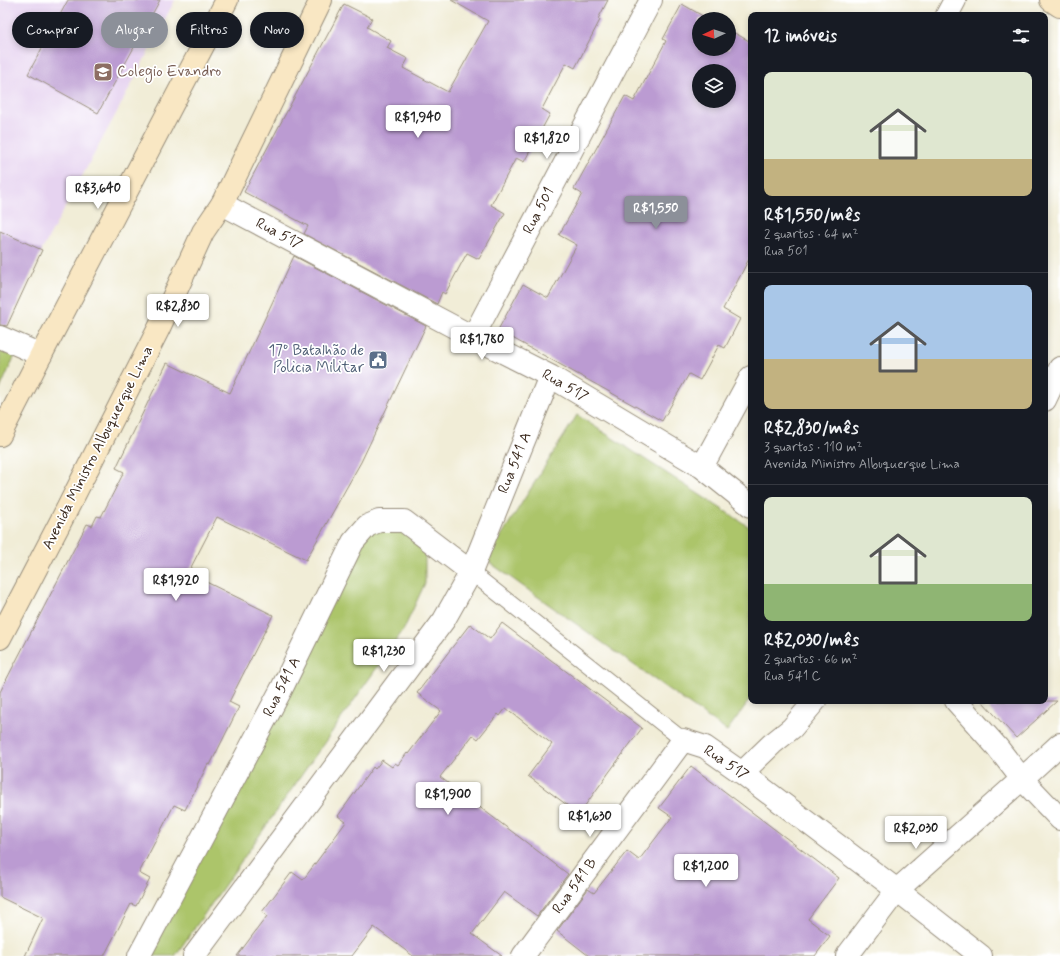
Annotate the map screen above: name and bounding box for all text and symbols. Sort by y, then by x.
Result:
chip: Comprar [12,12,93,48]
chip: Alugar [101,12,168,48]
chip: Filtros [176,12,242,48]
chip: Novo [250,12,304,48]
north arrow [692,12,736,56]
map controls [692,12,736,108]
text: 12 imóveis [764,25,837,47]
icon: filters [1010,25,1032,47]
school or university icon: Colegio Evandro [92,61,114,83]
place label: Colegio Evandro [117,62,221,83]
button: layers [692,64,736,108]
icon: home [862,98,934,170]
pin: R$1,940 [381,105,455,139]
text: R$1,940 [395,109,441,126]
pin: R$1,820 [510,126,584,160]
text: R$1,820 [524,130,570,147]
pin: R$3,640 [61,176,135,210]
text: R$3,640 [75,180,121,197]
street label: Rua 501 [518,184,560,238]
pin: R$1,550 [619,196,693,230]
text: R$1,550 [633,200,679,217]
text: R$1,550/mês [764,204,860,226]
street label: Rua 517 [252,213,306,255]
text: 2 quartos · 64 m² [764,226,858,243]
text: Rua 501 [764,243,808,260]
pin: R$2,830 [141,294,215,328]
text: R$2,830 [156,298,200,315]
icon: home [862,311,934,383]
pin: R$1,780 [445,327,519,361]
text: R$1,780 [460,331,504,348]
place label: 17º Batalhão de Policia Militar [269,341,365,378]
street label: Avenida Ministro Albuquerque Lima [38,343,158,553]
public building icon: 17º Batalhão de Policia Militar [367,349,389,371]
street label: Rua 517 [538,365,592,407]
text: R$2,830/mês [764,417,859,439]
street label: Rua 541 A [494,429,536,497]
text: 3 quartos · 110 m² [764,439,862,456]
text: Avenida Ministro Albuquerque Lima [764,456,960,473]
icon: home [862,523,934,595]
pin: R$1,920 [139,568,213,602]
text: R$1,920 [153,572,199,589]
text: R$2,030/mês [764,629,859,651]
pin: R$1,230 [347,639,421,673]
text: R$1,230 [362,643,406,660]
text: 2 quartos · 66 m² [764,651,857,668]
street label: Rua 541 A [258,654,306,720]
text: Rua 541 C [764,668,821,685]
street label: Rua 517 [699,741,753,785]
pin: R$1,900 [411,782,485,816]
text: R$1,900 [425,786,471,803]
pin: R$1,630 [553,804,627,838]
text: R$1,630 [568,808,612,825]
pin: R$2,030 [879,816,953,850]
text: R$2,030 [894,820,938,837]
street label: Rua 541 B [548,854,602,918]
pin: R$1,200 [669,854,743,888]
text: R$1,200 [683,858,729,875]

